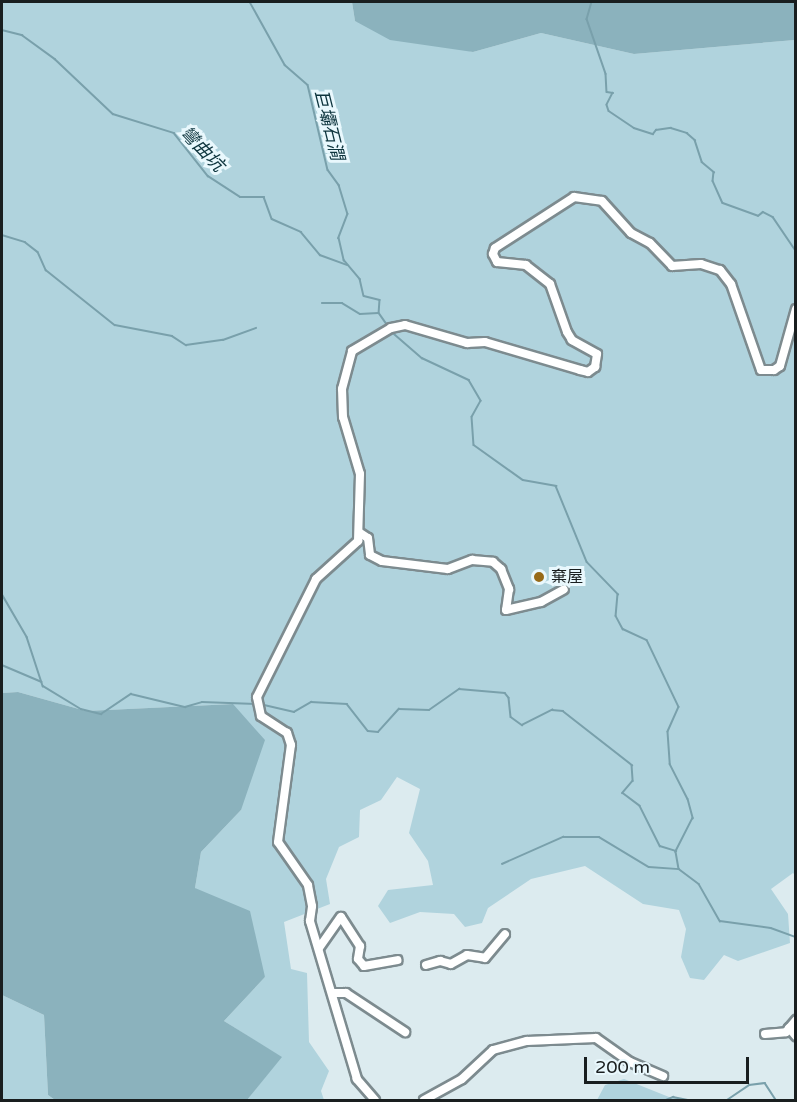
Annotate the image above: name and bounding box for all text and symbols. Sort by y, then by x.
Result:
water label: 巨壩石澗 [310,87,348,163]
water label: 彎曲坑 [175,122,229,176]
place label: 棄屋 [551,567,583,587]
marker: 棄屋 [532,570,546,584]
scale bar [587,1045,752,1083]
text: 200 m [595,1056,650,1078]

